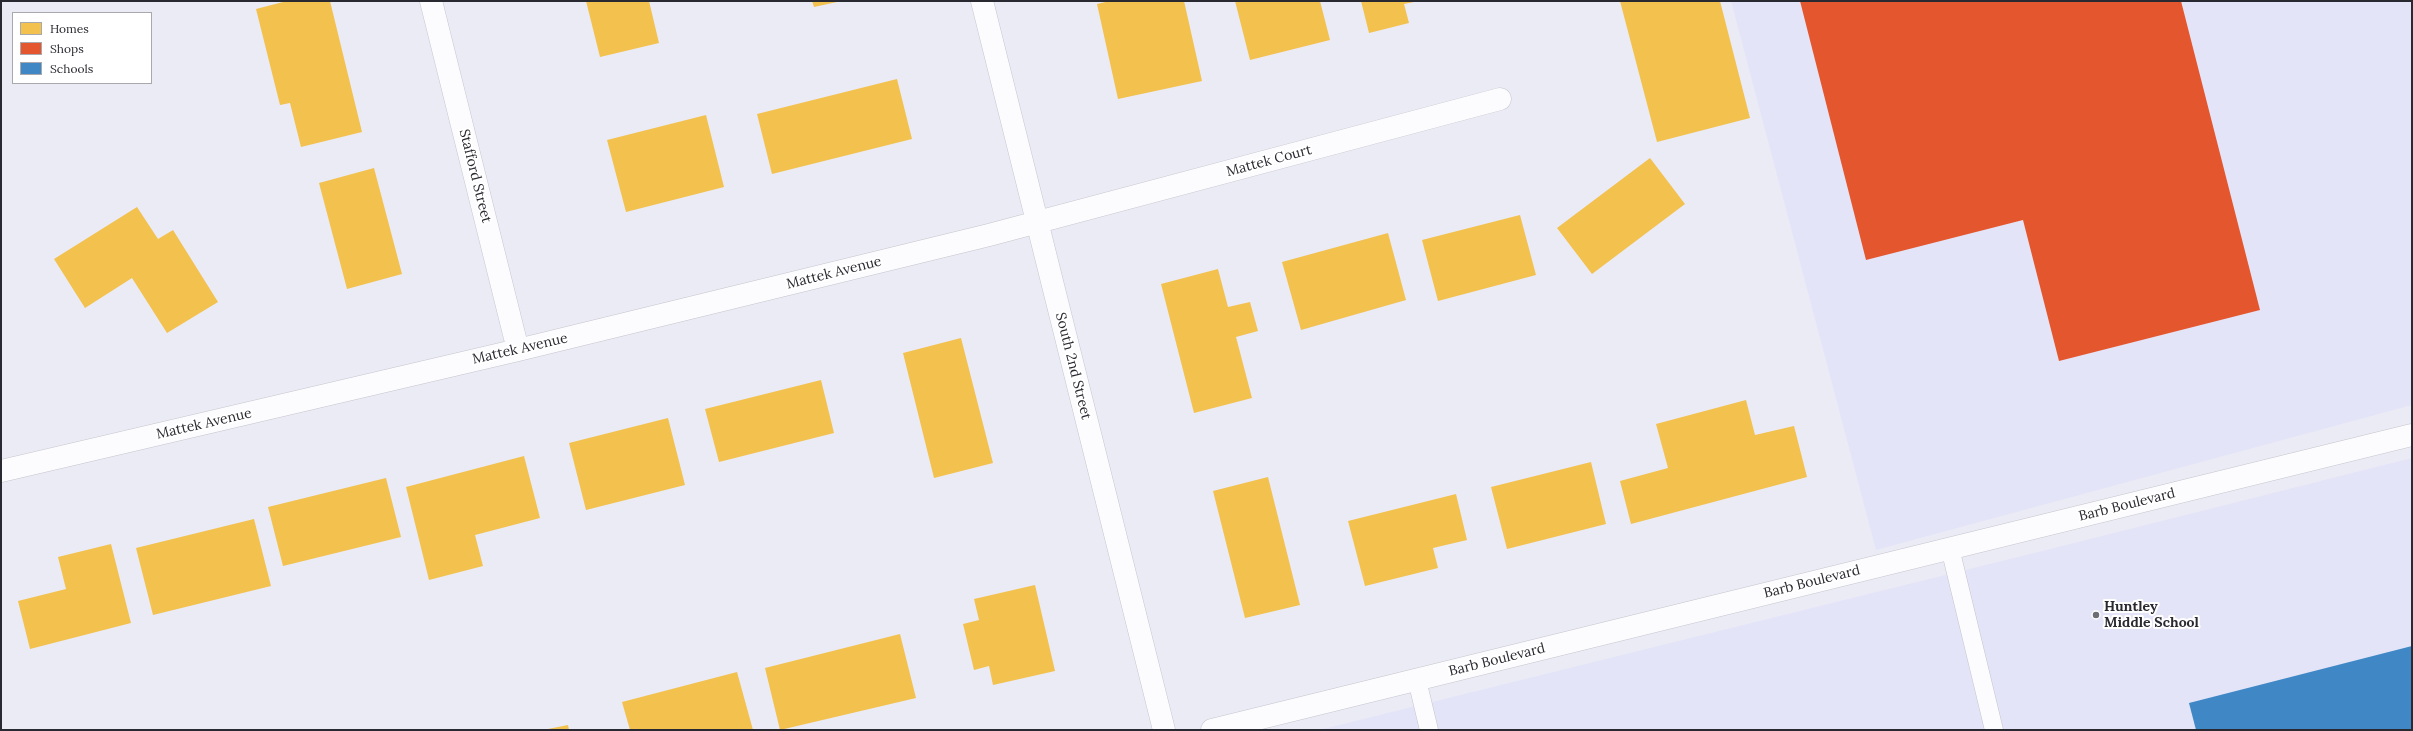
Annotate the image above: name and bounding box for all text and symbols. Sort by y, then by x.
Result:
legend [12,12,152,84]
text: Homes [50,21,89,36]
text: Shops [50,41,84,56]
text: Schools [50,61,93,76]
street label: Stafford Street [455,127,495,225]
street label: Mattek Court [1224,142,1314,180]
street label: Mattek Avenue [785,253,883,293]
street label: South 2nd Street [1052,311,1094,421]
street label: Mattek Avenue [471,330,569,368]
street label: Mattek Avenue [155,405,253,443]
street label: Barb Boulevard [2077,485,2177,525]
street label: Barb Boulevard [1762,562,1862,602]
place label: Huntley Middle School [2104,599,2199,632]
marker: Huntley Middle School [2091,610,2101,620]
street label: Barb Boulevard [1447,640,1547,680]

